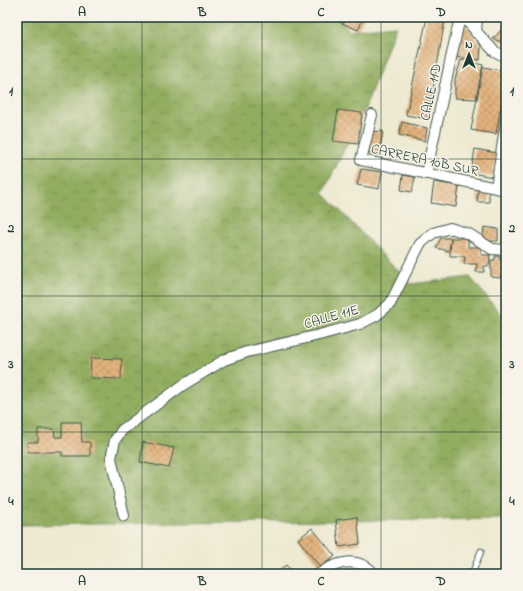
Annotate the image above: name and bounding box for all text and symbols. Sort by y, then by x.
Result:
text: A [78,3,86,22]
text: B [197,3,207,22]
text: C [317,3,325,22]
text: D [435,3,446,22]
north arrow [449,34,489,74]
text: N [465,37,473,53]
street label: CALLE 11D [415,62,448,123]
text: 1 [9,82,14,101]
text: 1 [510,82,515,101]
street label: CARRERA 10B SUR [369,139,480,182]
text: 2 [7,219,15,238]
text: 2 [508,219,516,238]
street label: CALLE 11E [302,300,361,335]
text: 3 [7,355,14,374]
text: 3 [508,355,515,374]
text: 4 [7,492,14,511]
text: 4 [508,492,515,511]
text: A [78,572,86,591]
text: B [197,572,207,591]
text: C [317,572,325,591]
text: D [435,572,446,591]

